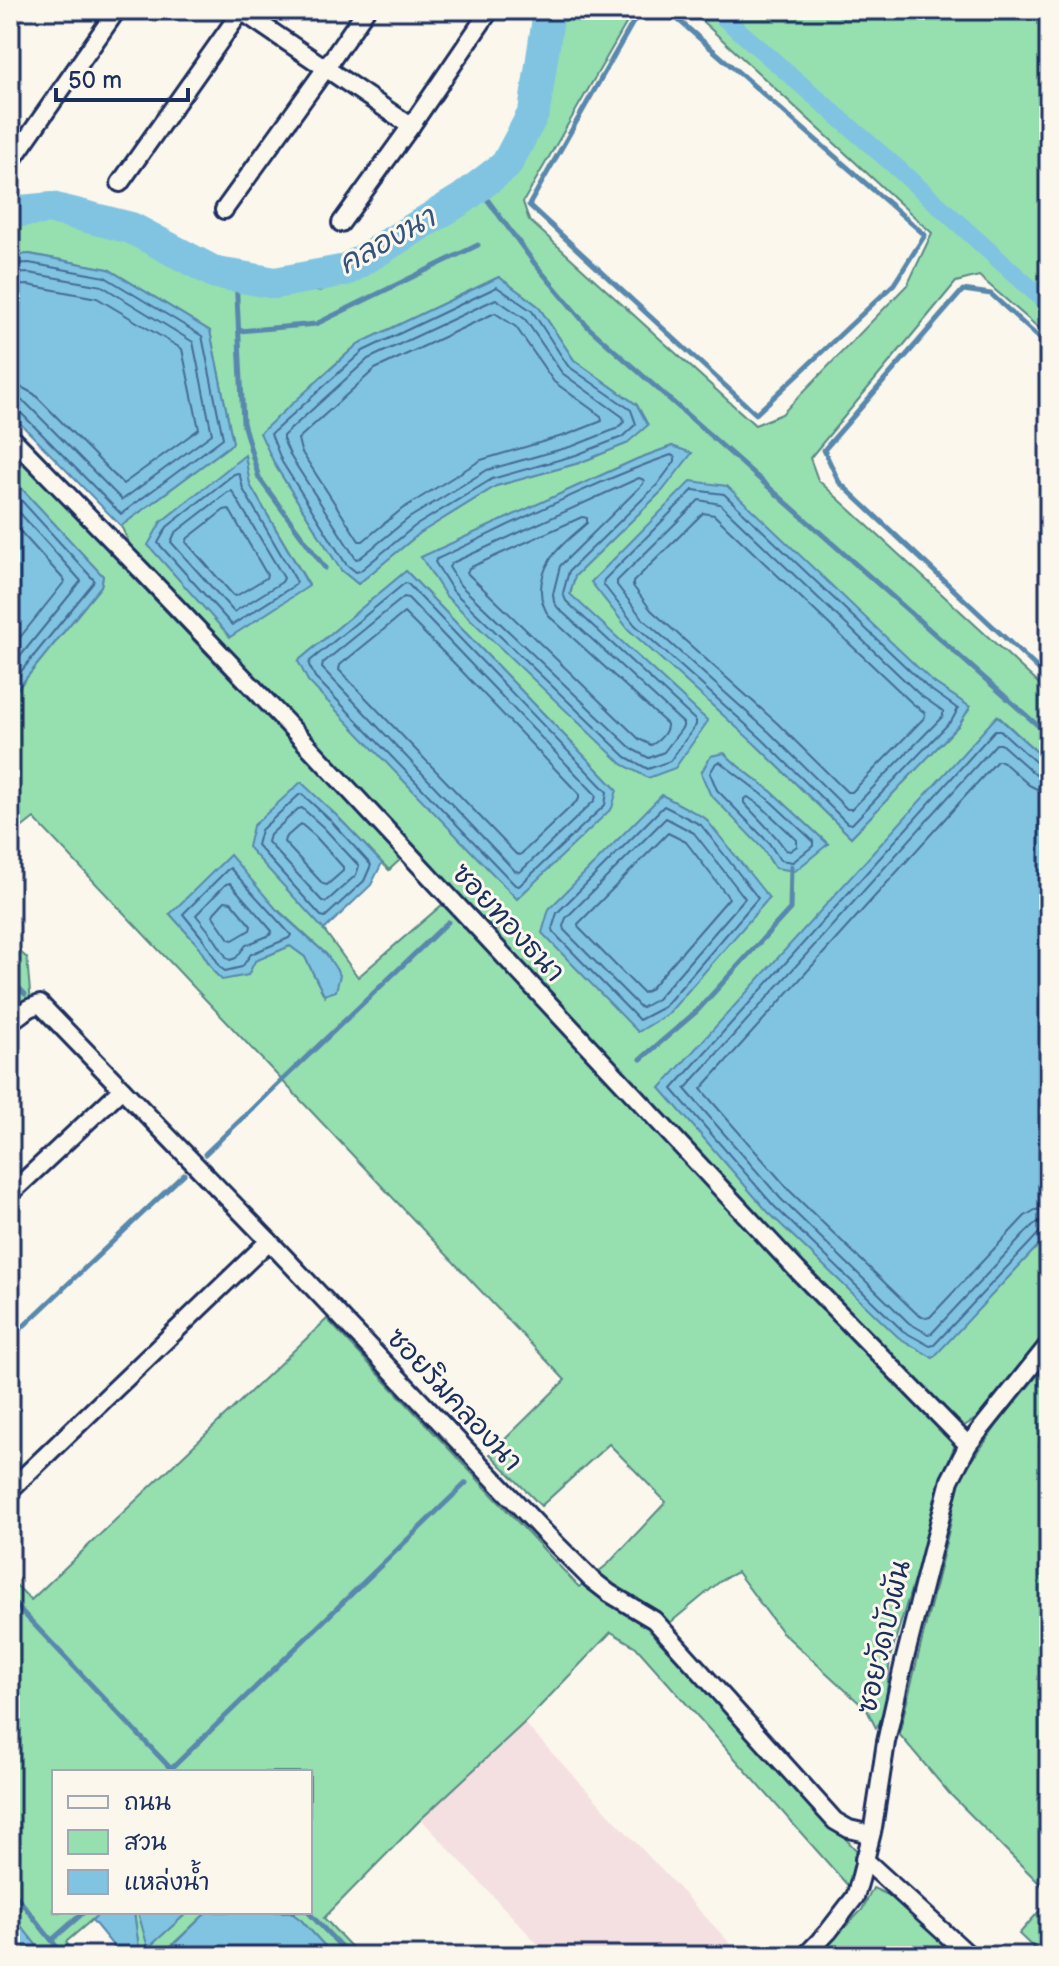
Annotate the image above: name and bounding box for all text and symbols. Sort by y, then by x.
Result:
scale bar [56,52,188,102]
text: 50 m [68,66,122,95]
water label: คลองนา [332,199,444,282]
street label: ซอยทองธนา [445,857,571,989]
street label: ซอยริมคลองนา [379,1321,529,1478]
street label: ซอยวัดบัวผัน [849,1556,918,1717]
legend [52,1770,312,1914]
text: ถนน [124,1788,171,1817]
text: สวน [124,1828,167,1857]
text: แหล่งน้ำ [124,1859,210,1897]

